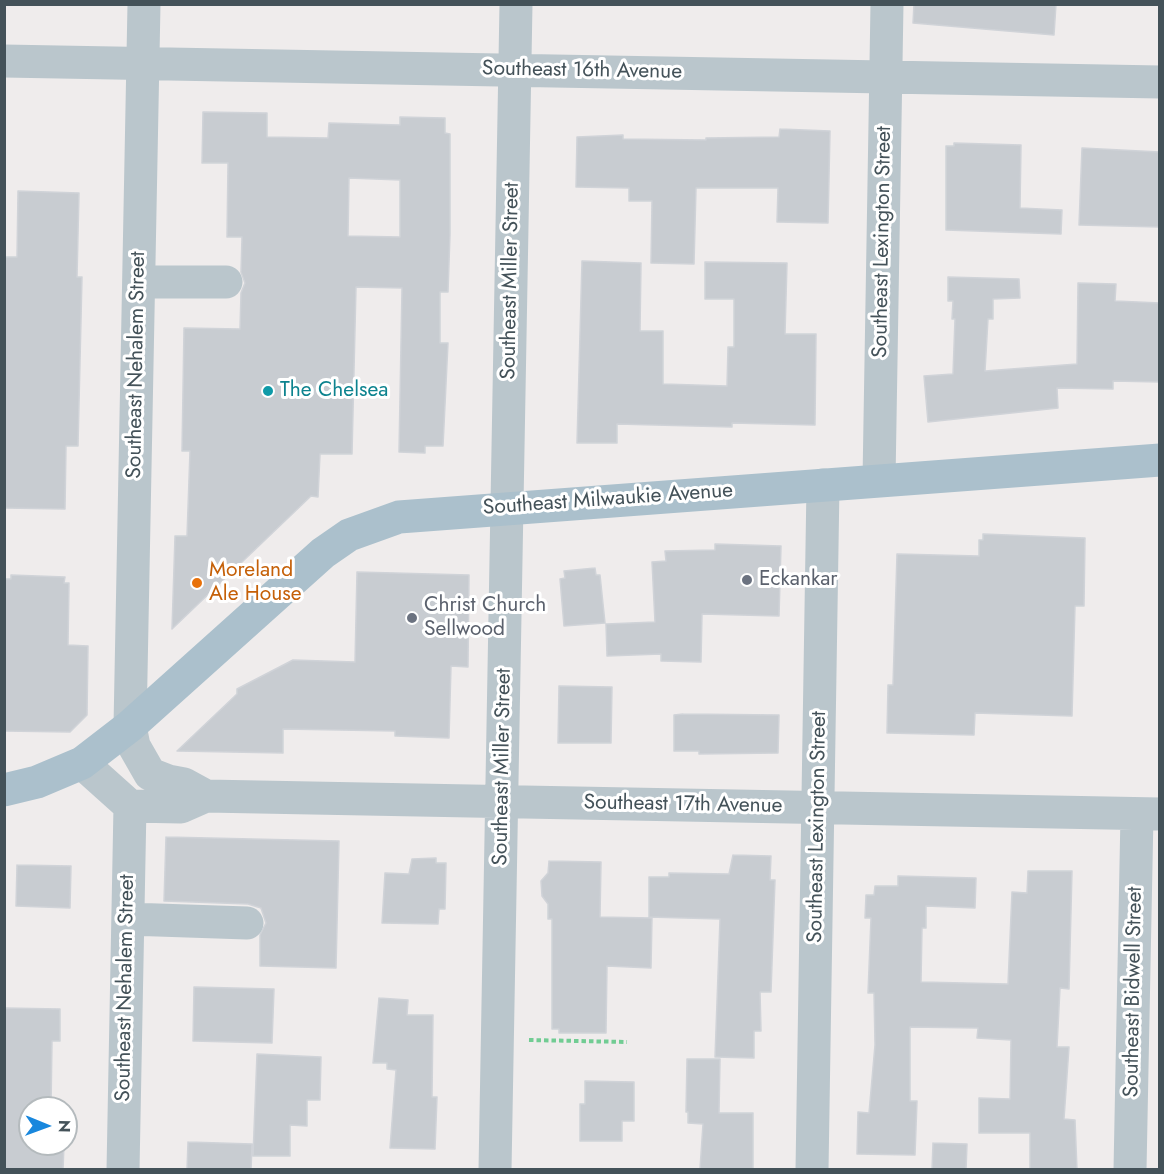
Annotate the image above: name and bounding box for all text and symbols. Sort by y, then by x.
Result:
street label: Southeast 16th Avenue [482,57,682,85]
street label: Southeast Lexington Street [868,126,898,358]
street label: Southeast Miller Street [497,182,525,380]
street label: Southeast Nehalem Street [122,251,152,479]
place label: The Chelsea [280,378,388,404]
marker: The Chelsea [261,384,275,398]
street label: Southeast Milwaukie Avenue [482,479,734,521]
place label: Moreland Ale House [209,558,302,608]
place label: Eckankar [759,567,837,593]
marker: Eckankar [740,573,754,587]
marker: Moreland Ale House [190,576,204,590]
place label: Christ Church Sellwood [424,593,546,643]
marker: Christ Church Sellwood [405,611,419,625]
street label: Southeast Miller Street [489,668,517,866]
street label: Southeast Lexington Street [803,711,833,943]
street label: Southeast 17th Avenue [583,791,783,819]
street label: Southeast Nehalem Street [111,874,141,1102]
street label: Southeast Bidwell Street [1120,886,1148,1098]
north arrow [18,1096,78,1156]
text: N [53,1120,76,1133]

